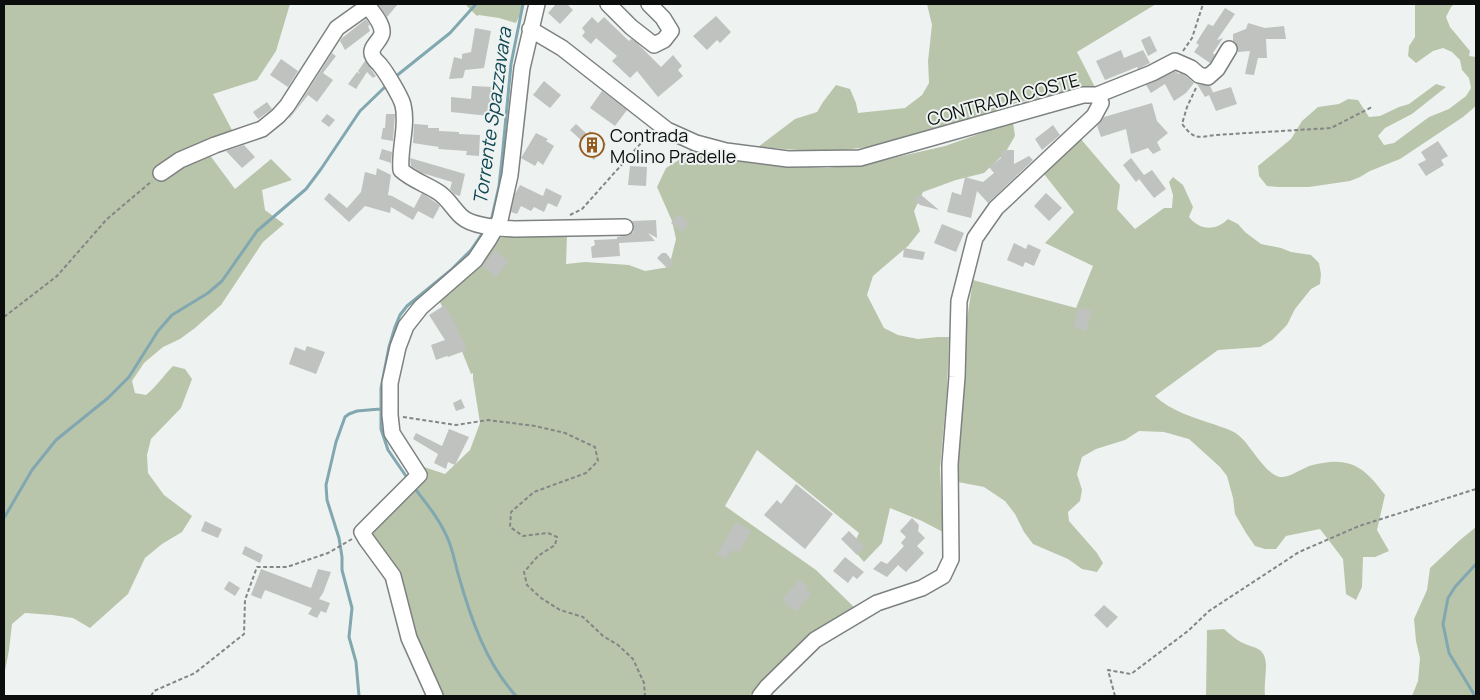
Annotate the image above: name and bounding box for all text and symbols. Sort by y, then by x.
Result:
water label: Torrente Spazzavara [467,24,518,206]
street label: CONTRADA COSTE [924,67,1082,131]
place label: Contrada Molino Pradelle [610,123,736,168]
building icon: Contrada Molino Pradelle [579,132,605,158]

